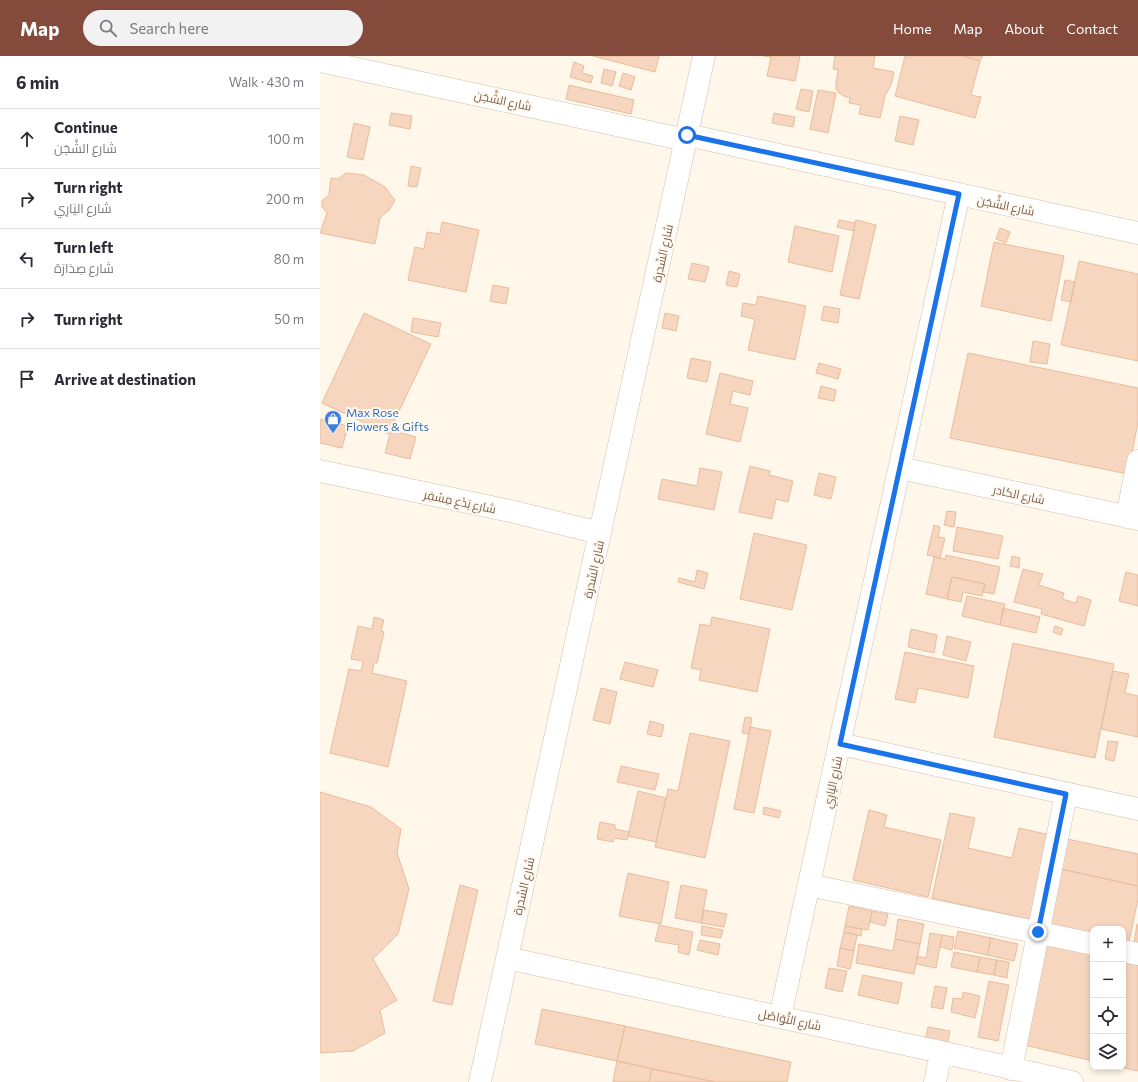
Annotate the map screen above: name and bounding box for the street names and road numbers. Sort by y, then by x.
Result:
street label: شارع الشَّجَن [473,85,533,115]
street label: شارع الشَّجَن [976,190,1036,220]
street label: شارع السِّدرة [649,223,677,284]
street label: شارع الكادر [990,481,1046,508]
street label: شارع بَدْع مِسْفِر [421,486,497,517]
street label: شارع السِّدرة [580,539,608,600]
street label: شارع اليَارِي [820,755,848,810]
street label: شارع السِّدرة [510,856,538,917]
street label: شارع التَّوَاصُل [757,1005,823,1034]

